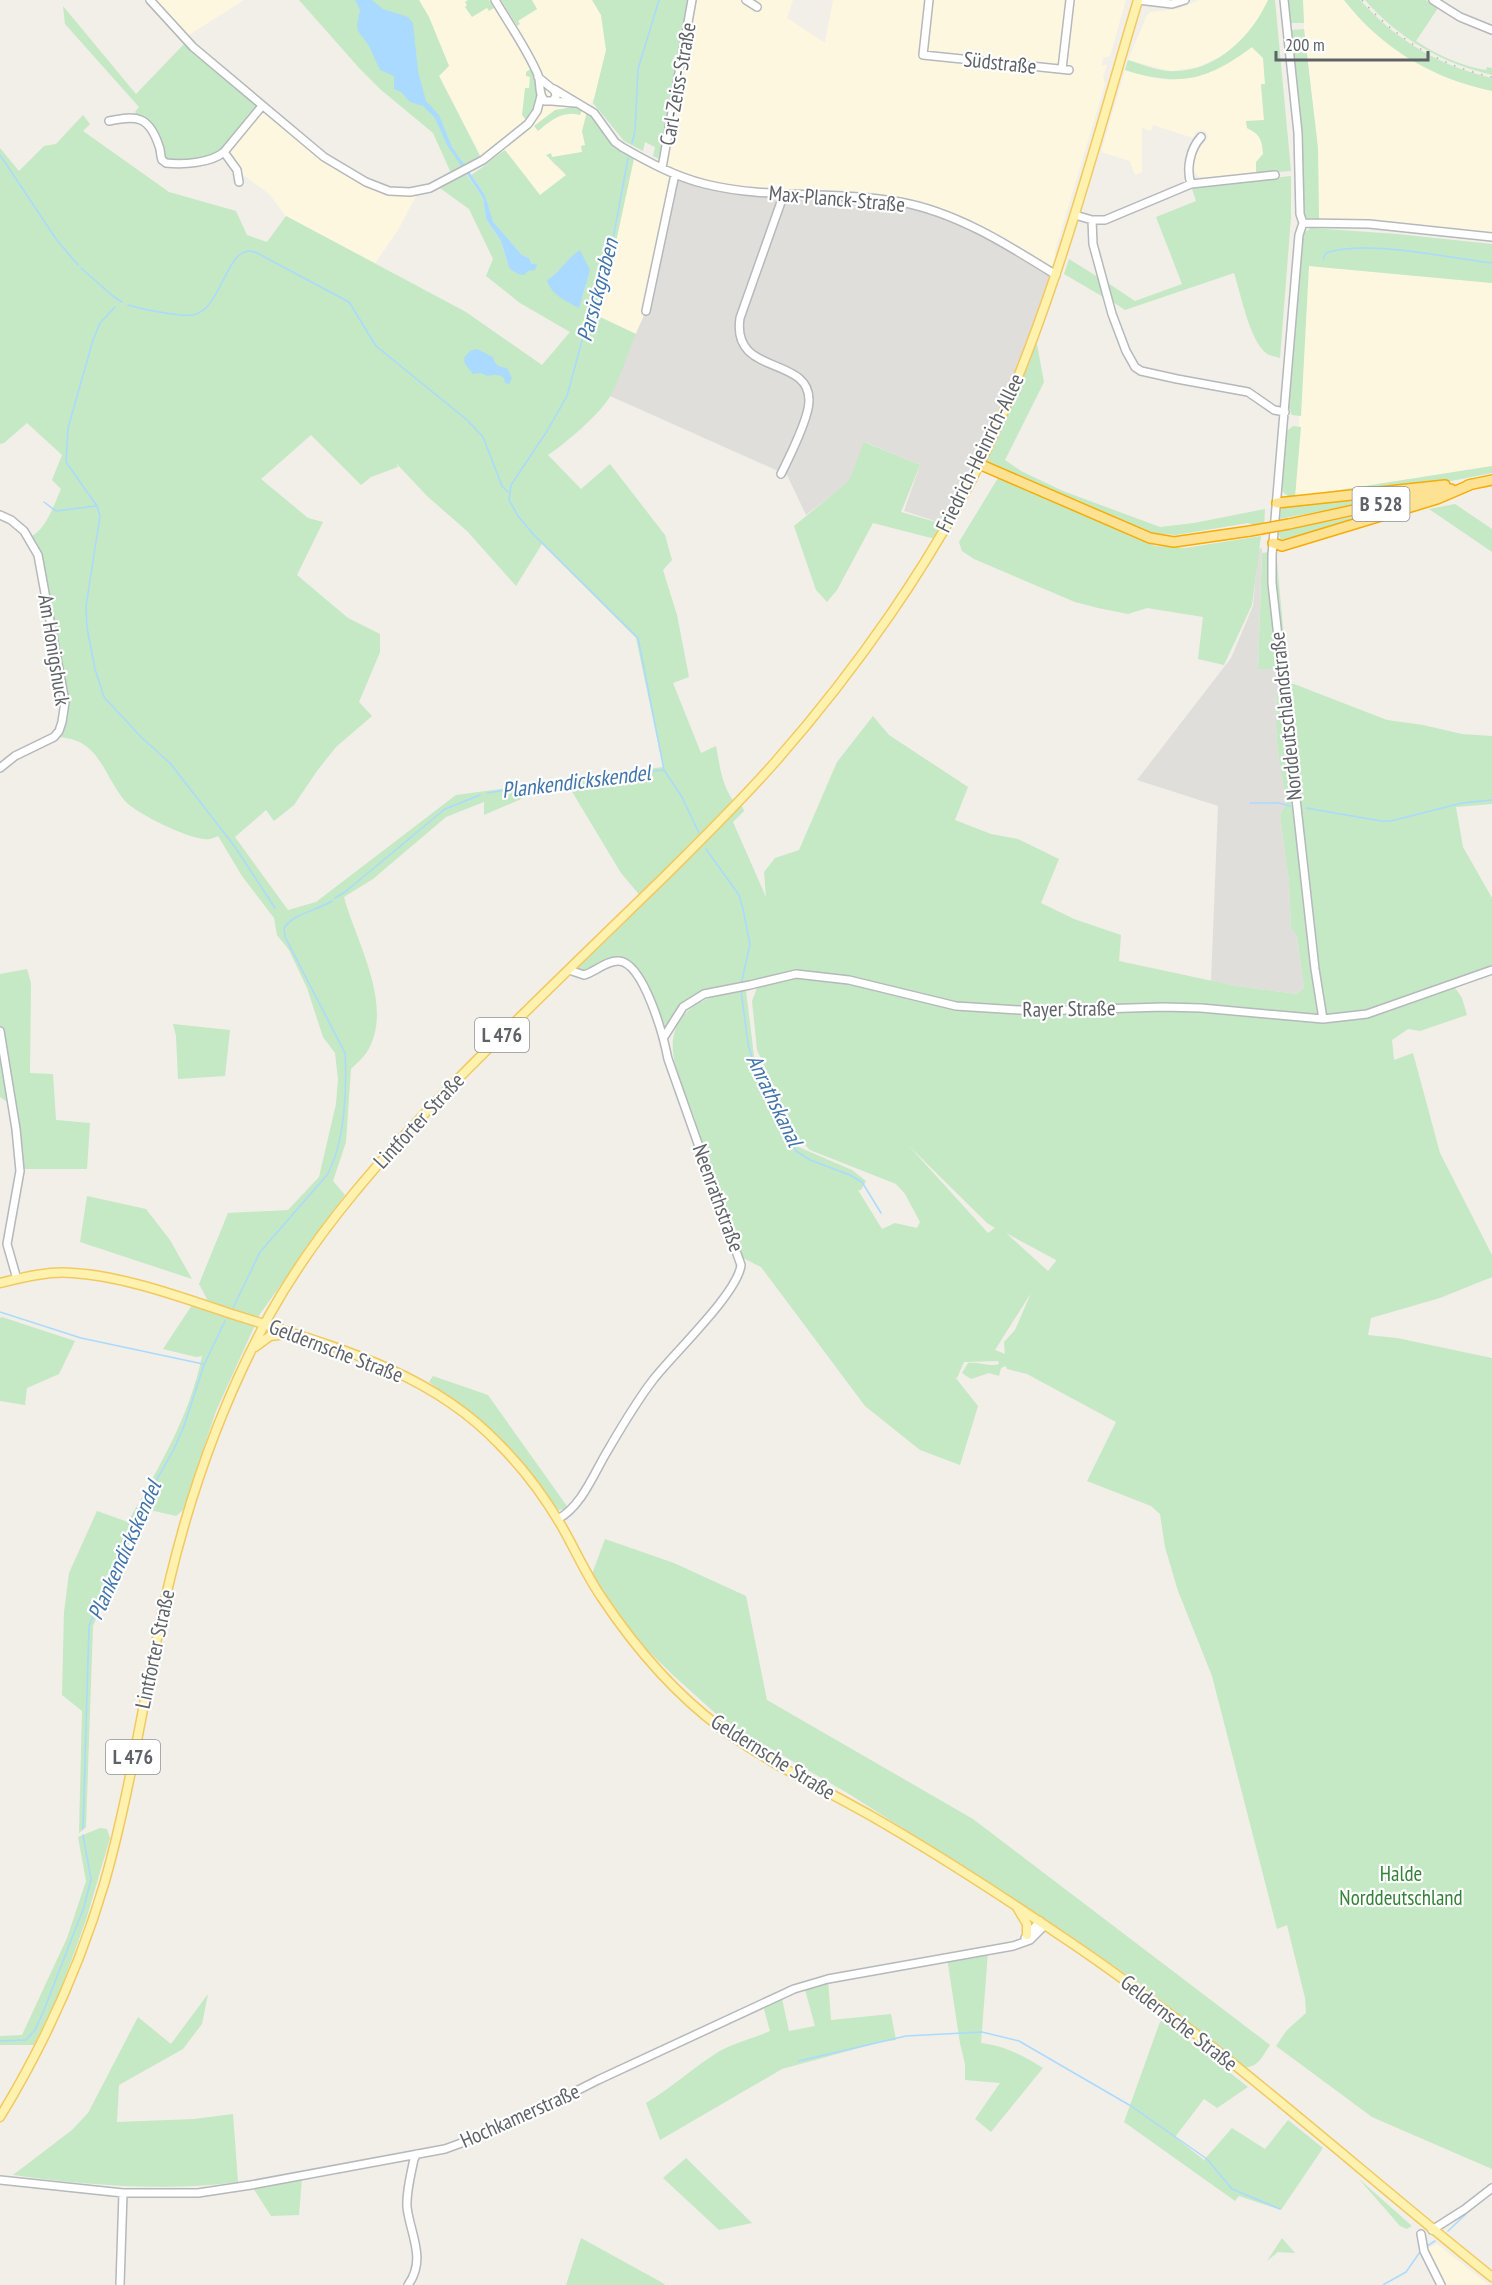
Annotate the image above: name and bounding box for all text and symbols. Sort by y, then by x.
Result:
street label: Carl-Zeiss-Straße [653,20,702,147]
scale bar [1276,24,1428,62]
text: 200 m [1285,33,1325,56]
street label: Südstraße [962,45,1038,80]
street label: Max-Planck-Straße [768,179,906,218]
water label: Parsickgraben [570,234,624,344]
street label: Friedrich-Heinrich-Allee [929,369,1030,537]
road number: B 528 [1352,487,1410,521]
street label: Am Honigshuck [32,592,77,707]
street label: Norddeutschlandstraße [1263,630,1308,802]
water label: Plankendickskendel [500,758,654,804]
street label: Rayer Straße [1022,994,1116,1023]
road number: L 476 [475,1018,529,1052]
water label: Anrathskanal [741,1049,810,1152]
street label: Lintforter Straße [367,1067,470,1174]
street label: Neenrathstraße [686,1140,750,1255]
street label: Geldernsche Straße [265,1313,407,1388]
water label: Plankendickskendel [81,1474,168,1624]
street label: Lintforter Straße [129,1587,180,1711]
street label: Geldernsche Straße [706,1708,840,1805]
road number: L 476 [106,1740,160,1774]
park label: Halde Norddeutschland [1339,1860,1463,1911]
street label: Geldernsche Straße [1115,1968,1243,2077]
street label: Hochkamerstraße [456,2077,584,2154]

